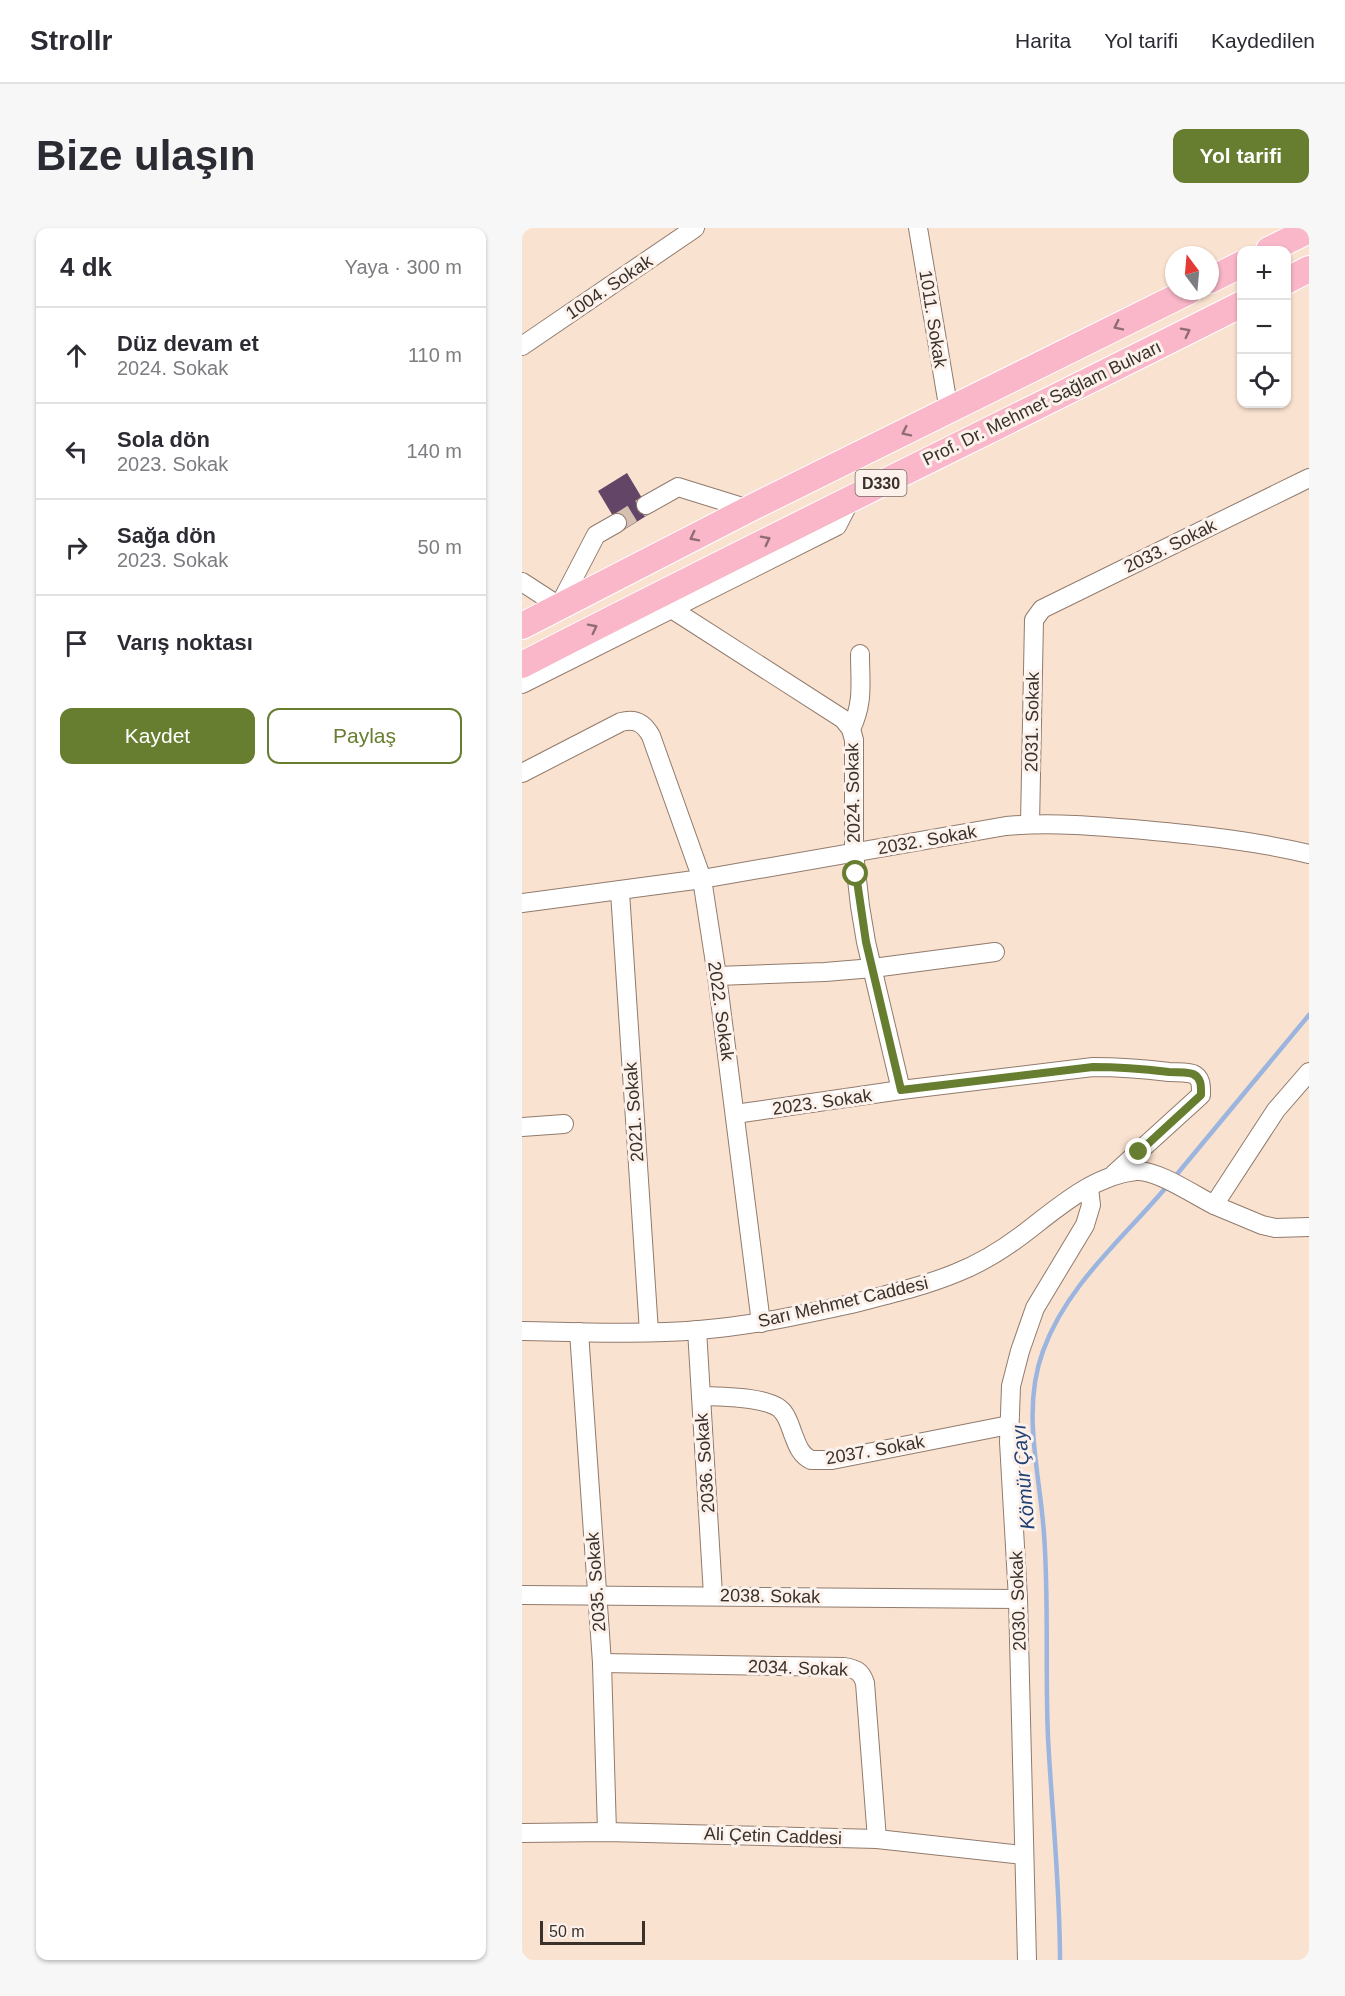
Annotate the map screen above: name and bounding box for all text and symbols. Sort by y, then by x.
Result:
text: Strollr [30,25,112,56]
text: Harita [1015,29,1071,52]
text: Yol tarifi [1104,29,1178,52]
text: Kaydedilen [1211,29,1315,52]
button: Yol tarifi [1173,129,1309,183]
text: Bize ulaşın [36,132,255,179]
north arrow [1165,246,1219,300]
map controls [1237,246,1291,408]
button: + [1237,246,1291,300]
street label: 1004. Sokak [562,250,657,323]
text: 4 dk [60,252,112,282]
text: Yaya · 300 m [345,256,462,278]
street label: 1011. Sokak [915,269,951,370]
button: − [1237,300,1291,354]
one-way arrow [1113,319,1124,331]
one-way arrow [1179,328,1190,339]
text: Düz devam et [117,331,259,356]
street label: Prof. Dr. Mehmet Sağlam Bulvarı [919,336,1165,470]
icon: ahead [60,339,93,372]
text: 110 m [408,344,462,366]
button: locate [1237,354,1291,408]
text: 2024. Sokak [117,357,228,379]
one-way arrow [901,424,912,436]
text: Sola dön [117,427,210,452]
icon: left [60,435,93,468]
text: 140 m [406,440,462,462]
text: 2023. Sokak [117,453,228,475]
road number: D330 [856,470,907,496]
street label: 2033. Sokak [1121,515,1220,577]
text: Sağa dön [117,523,216,548]
one-way arrow [689,530,700,542]
icon: right [60,531,93,564]
text: 50 m [418,536,462,558]
one-way arrow [760,536,771,547]
text: 2023. Sokak [117,549,228,571]
one-way arrow [586,624,597,636]
icon: arrive [60,627,93,660]
text: Varış noktası [117,630,253,655]
street label: 2031. Sokak [1021,671,1043,772]
button: Kaydet [60,708,255,764]
button: Paylaş [267,708,462,764]
street label: 2024. Sokak [842,742,864,843]
street label: 2032. Sokak [876,821,979,859]
route start [842,860,868,886]
street label: 2022. Sokak [704,960,738,1063]
street label: 2021. Sokak [620,1060,647,1163]
street label: 2023. Sokak [771,1085,874,1119]
route end [1125,1138,1151,1164]
street label: Sarı Mehmet Caddesi [756,1273,930,1331]
street label: 2036. Sokak [691,1411,718,1514]
water label: Kömür Çayı [1007,1423,1039,1531]
street label: 2037. Sokak [824,1431,927,1469]
street label: 2035. Sokak [582,1530,609,1633]
street label: 2030. Sokak [1006,1550,1030,1651]
street label: 2038. Sokak [720,1585,821,1607]
street label: 2034. Sokak [748,1656,849,1680]
street label: Ali Çetin Caddesi [704,1824,842,1848]
scale bar [540,1918,645,1946]
text: 50 m [549,1923,585,1940]

